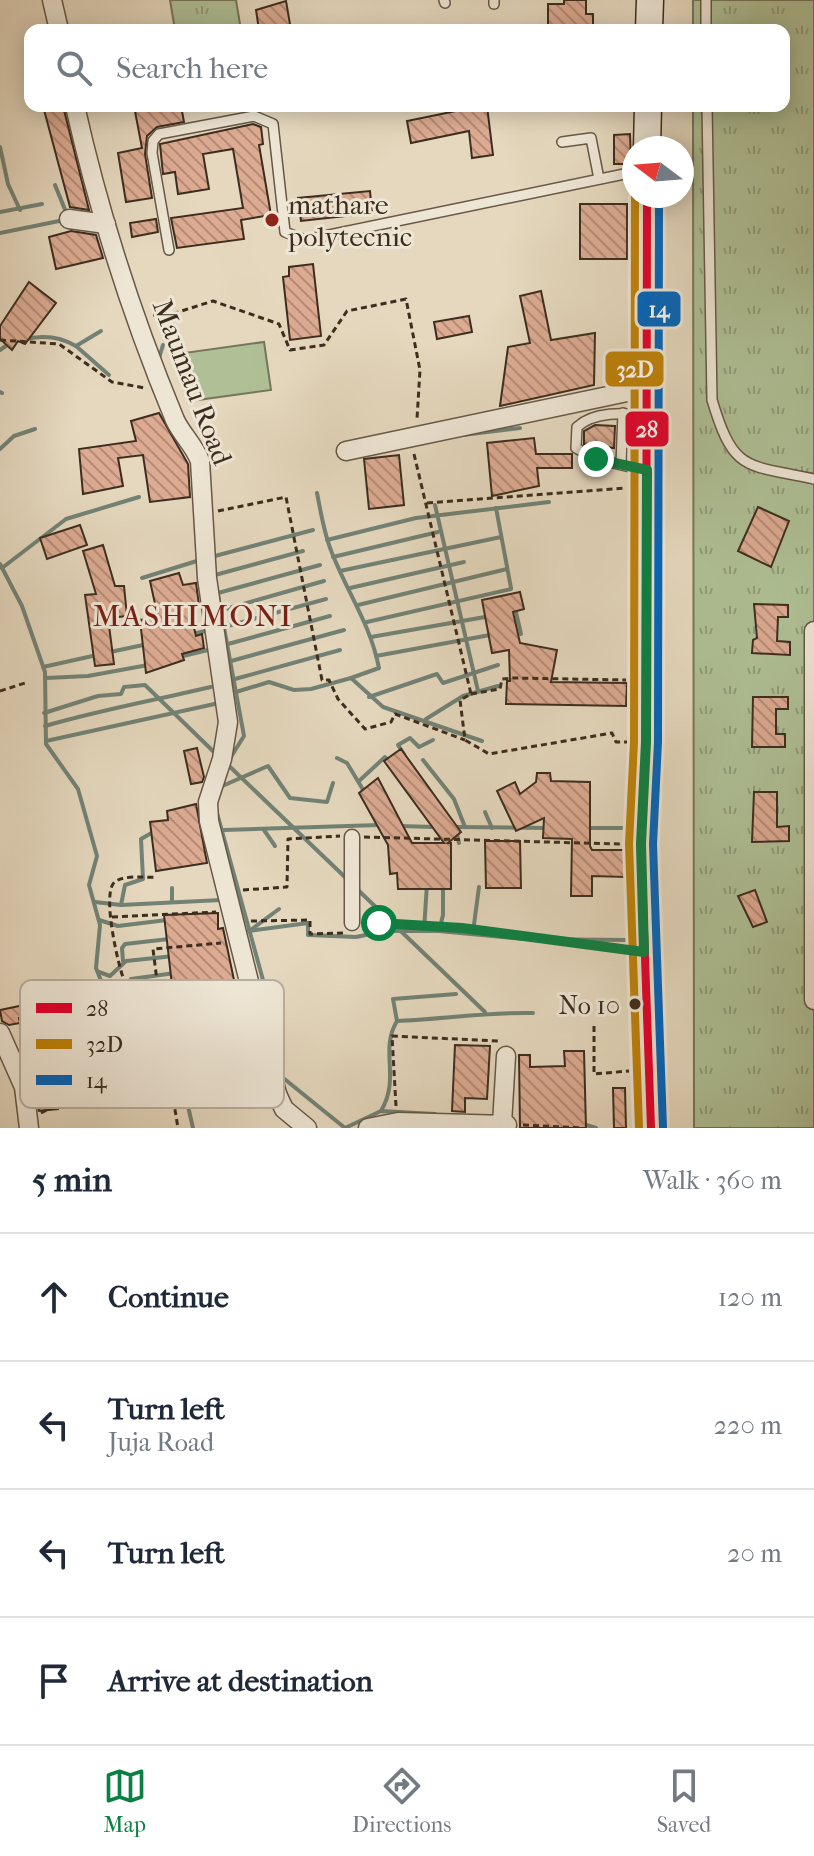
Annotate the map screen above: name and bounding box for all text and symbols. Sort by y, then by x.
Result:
search box [24,24,790,112]
icon: search [52,46,96,90]
text: Search here [116,51,268,86]
north arrow [622,136,694,208]
place label: mathare polytecnic [287,188,412,253]
marker: mathare polytecnic [263,211,281,229]
line badge: 14 [636,290,682,328]
street label: Maumau Road [146,295,239,470]
text: 14 [649,297,670,323]
line badge: 32D [604,350,665,388]
text: 32D [616,357,654,383]
line badge: 28 [624,410,670,448]
text: 28 [636,417,658,443]
route end [578,441,614,477]
district label: MASHIMONI [93,599,293,634]
route start [361,905,397,941]
legend [20,980,284,1108]
place label: No 10 [559,990,620,1021]
text: 28 [86,996,108,1022]
marker: No 10 [627,996,643,1012]
text: 32D [86,1032,123,1058]
text: 14 [86,1068,108,1094]
text: 5 min [32,1160,112,1200]
text: Walk · 360 m [643,1165,782,1196]
icon: ahead [32,1275,76,1319]
text: Continue [108,1280,229,1315]
text: 120 m [718,1282,782,1313]
text: Turn left [108,1392,225,1427]
icon: left [32,1403,76,1447]
text: 220 m [714,1410,782,1441]
text: Juja Road [108,1427,214,1458]
icon: left [32,1531,76,1575]
text: Turn left [108,1536,225,1571]
text: 20 m [727,1538,782,1569]
icon: arrive [32,1659,76,1703]
text: Arrive at destination [108,1664,373,1699]
tab: Map [103,1764,147,1838]
tab: Directions [352,1764,451,1838]
tab: Saved [657,1764,711,1838]

